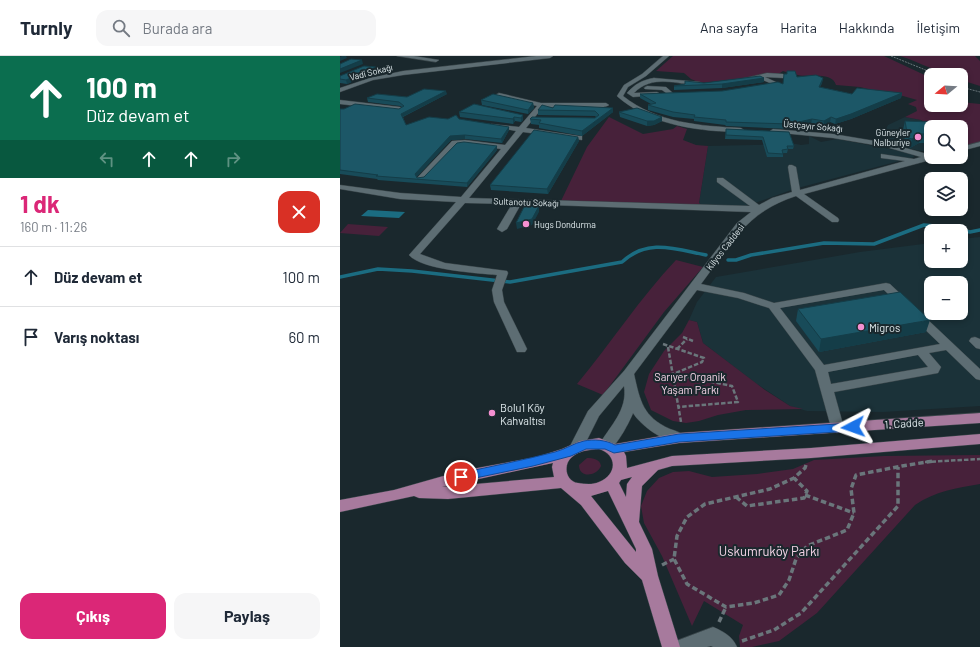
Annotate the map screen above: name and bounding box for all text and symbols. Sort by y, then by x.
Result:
search box [96,10,376,46]
text: Turnly [20,16,72,39]
icon: search [110,17,132,39]
text: Burada ara [142,19,212,37]
text: Ana sayfa [700,19,758,36]
text: Harita [780,19,817,36]
text: Hakkında [839,19,894,36]
text: İletişim [916,19,960,36]
street label: Vadi Sokağı [348,61,394,83]
north arrow [924,68,968,112]
map controls [924,68,968,320]
text: 100 m [86,70,157,104]
icon: ahead [20,72,72,124]
text: Düz devam et [86,104,189,126]
street label: Üstçayır Sokağı [783,118,843,134]
button: search [924,120,968,164]
place label: Güneyler Nalburiye [874,127,911,148]
marker: Güneyler Nalburiye [913,132,923,142]
icon: left [96,148,118,170]
icon: ahead [138,148,160,170]
icon: ahead [180,148,202,170]
icon: right [222,148,244,170]
button: layers [924,172,968,216]
text: 1 dk [20,189,60,218]
button: close [278,191,320,233]
street label: Sultanotu Sokağı [493,195,559,209]
text: 160 m · 11:26 [20,219,87,235]
marker: Hugs Dondurma [521,219,531,229]
place label: Hugs Dondurma [534,219,596,230]
street label: Kilyos Caddesi [704,222,746,272]
button: + [924,224,968,268]
icon: ahead [20,266,42,288]
text: Düz devam et [54,268,142,286]
text: 100 m [282,268,320,286]
button: − [924,276,968,320]
place label: Migros [869,321,900,334]
marker: Migros [856,322,866,332]
icon: arrive [20,326,42,348]
text: Varış noktası [54,328,139,346]
text: 60 m [288,328,320,346]
park label: Sarıyer Organik Yaşam Parkı [654,370,726,396]
place label: Bolu1 Köy Kahvaltısı [500,401,545,427]
position arrow [832,406,874,448]
marker: Bolu1 Köy Kahvaltısı [487,408,497,418]
street label: 1. Cadde [884,415,924,431]
pin [444,460,478,494]
icon: arrive [450,466,472,488]
park label: Uskumruköy Parkı [719,543,819,559]
button: Çıkış [20,593,166,639]
button: Paylaş [174,593,320,639]

